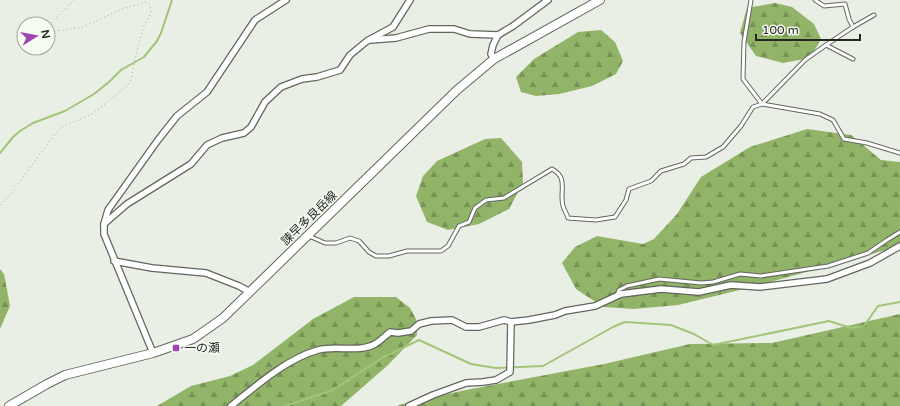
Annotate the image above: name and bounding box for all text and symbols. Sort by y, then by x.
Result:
north arrow [16,16,56,56]
scale bar [756,16,860,42]
text: 100 m [762,23,799,37]
text: N [38,29,53,40]
street label: 諫早多良岳線 [278,188,340,248]
place label: 一の瀬 [184,341,220,355]
marker: 一の瀬 [171,343,181,353]

